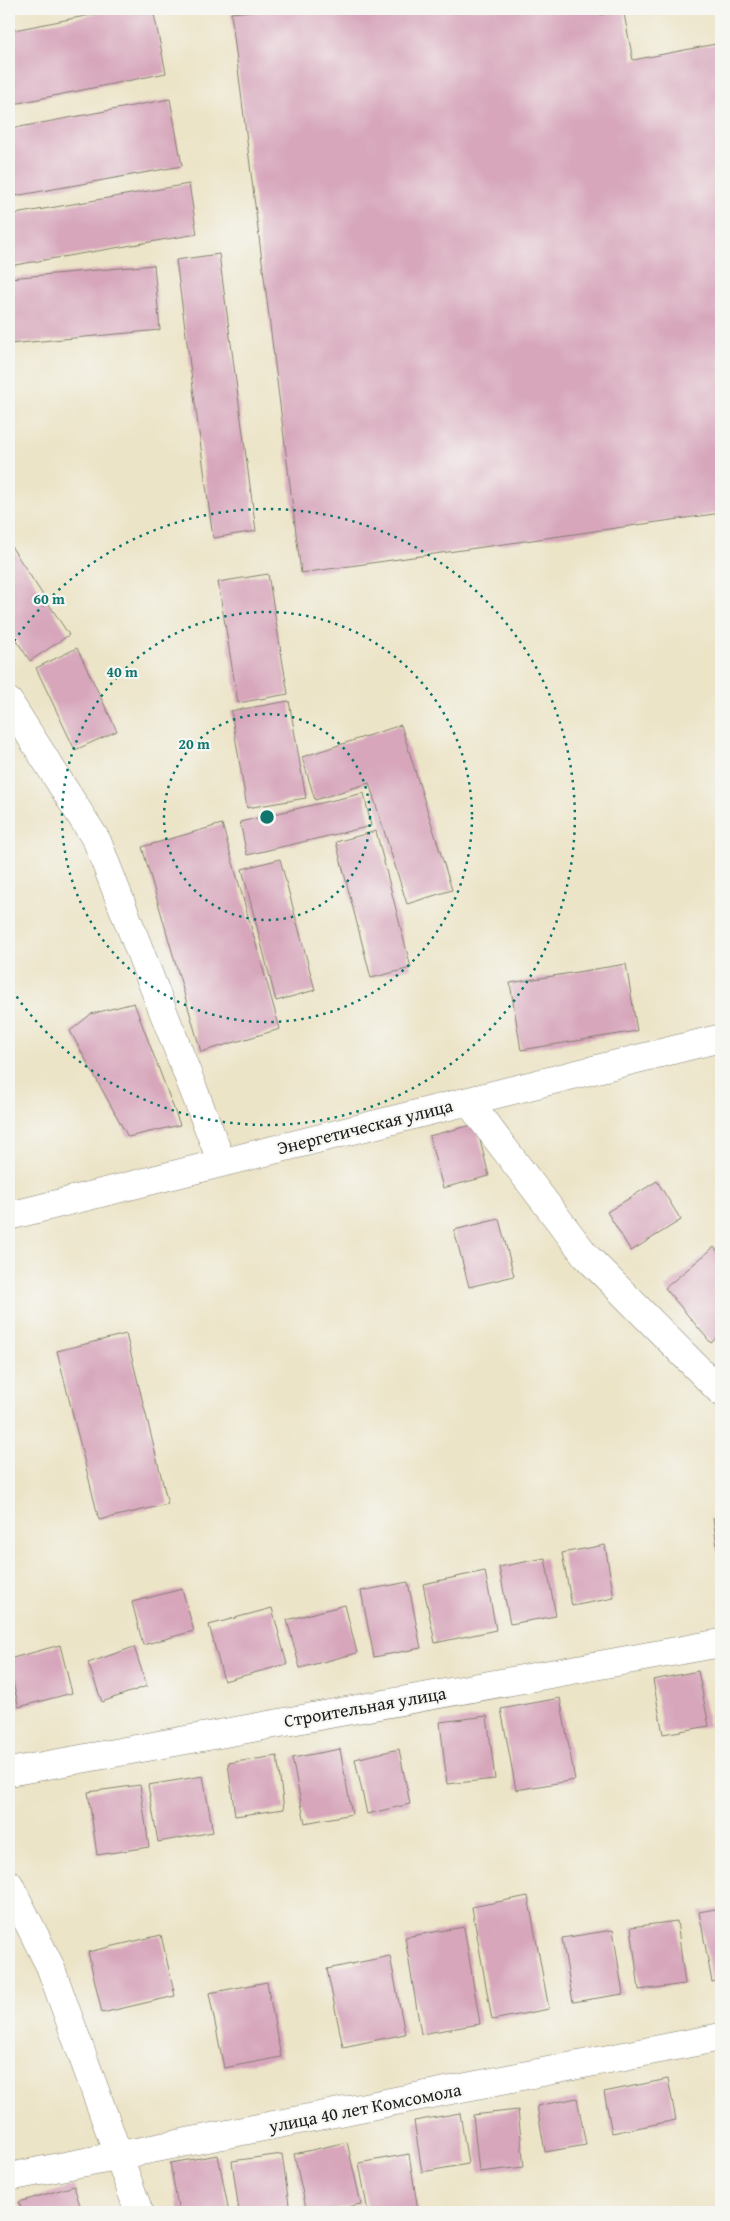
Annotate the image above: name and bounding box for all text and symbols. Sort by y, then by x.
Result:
text: 60 m [33,588,65,609]
text: 40 m [106,661,138,682]
text: 20 m [178,733,210,754]
centre of rings [258,808,276,826]
street label: Энергетическая улица [274,1092,456,1161]
street label: Строительная улица [282,1679,449,1734]
street label: улица 40 лет Комсомола [265,2076,464,2140]

